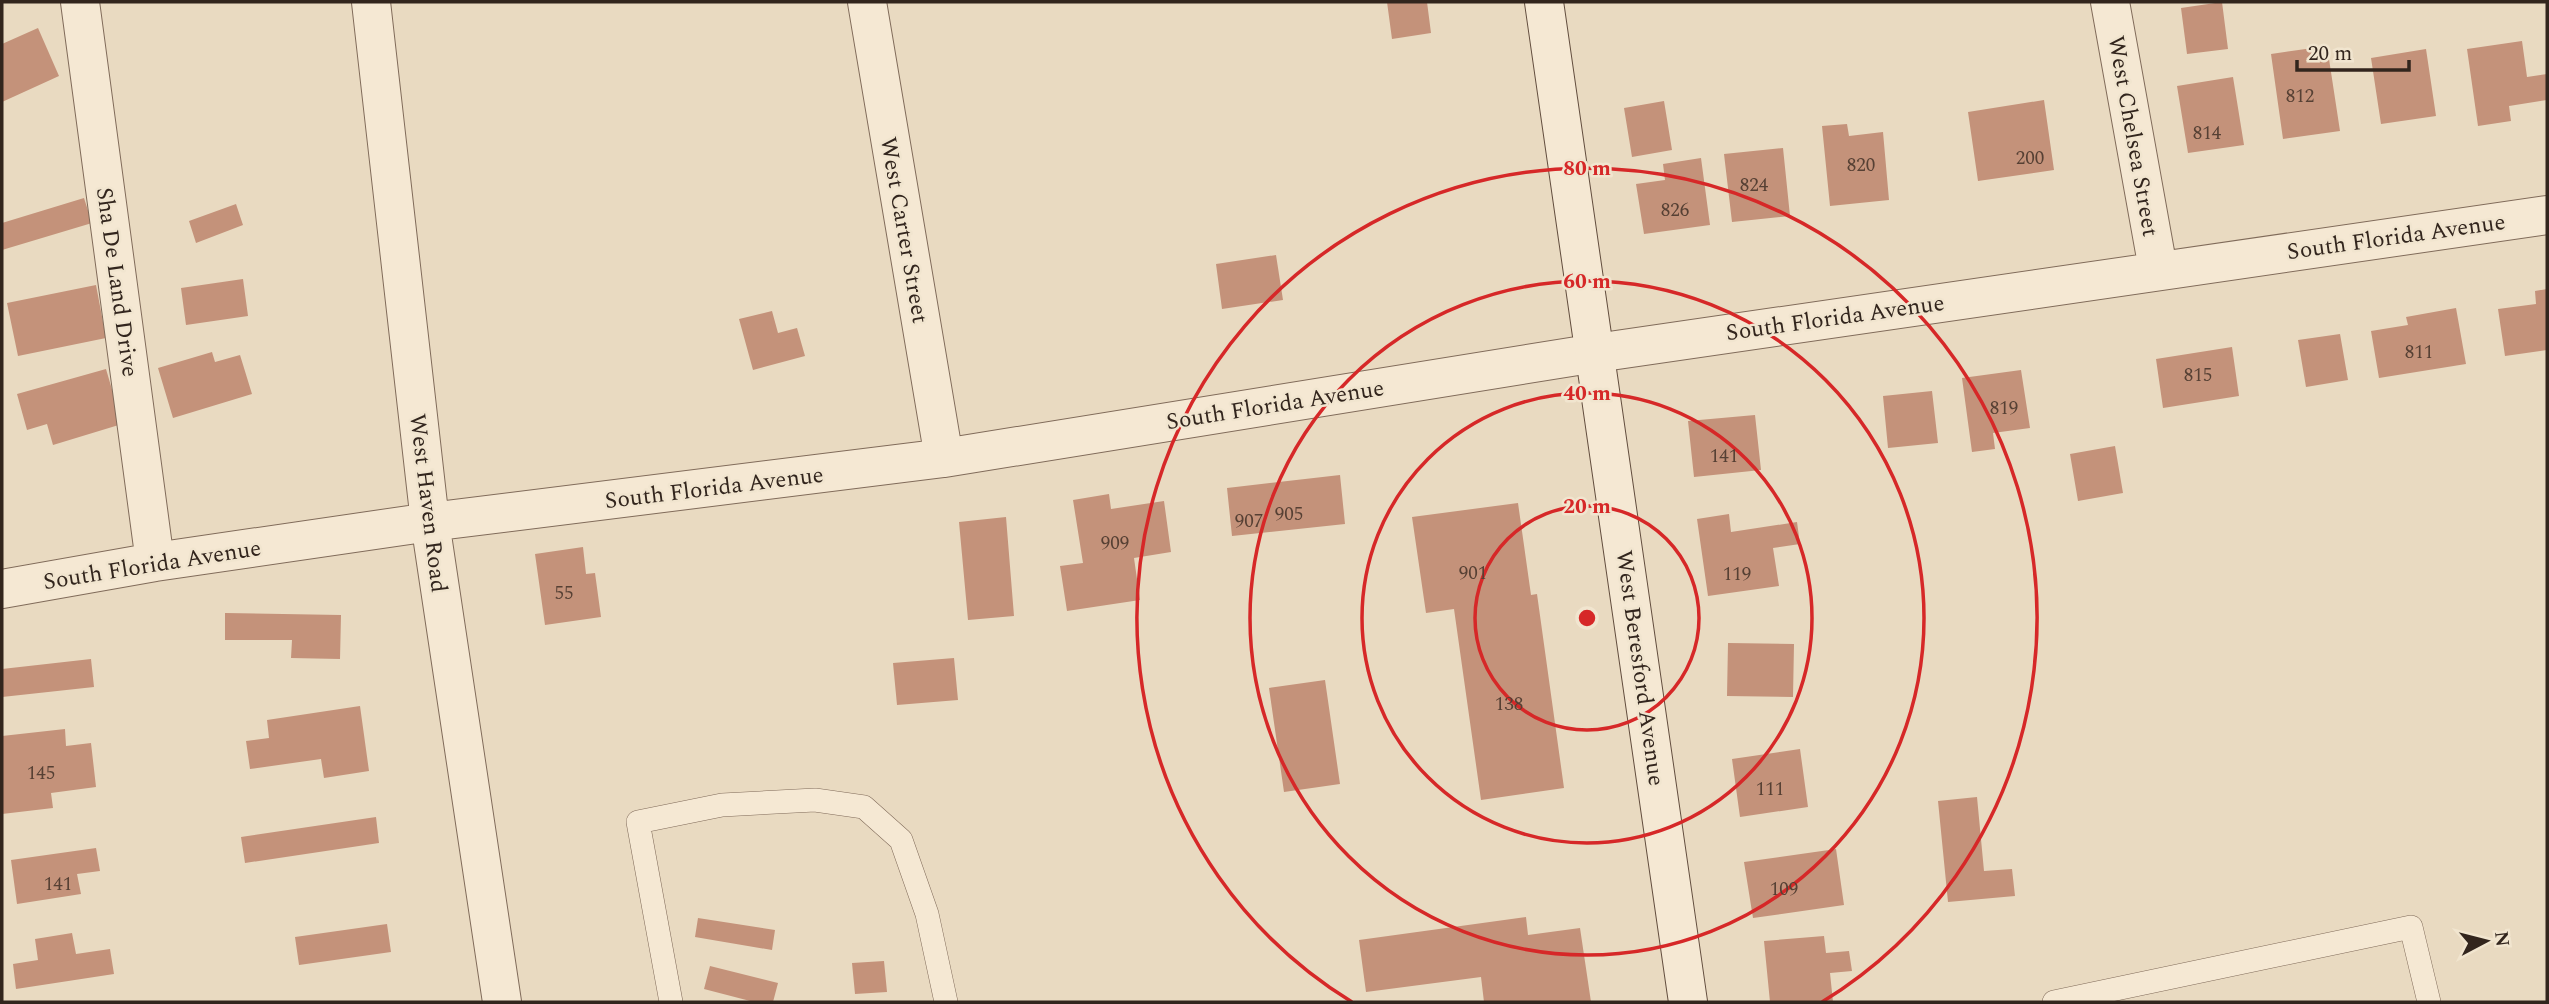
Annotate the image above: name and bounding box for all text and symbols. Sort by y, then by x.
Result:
scale bar [2297,28,2409,72]
street label: West Chelsea Street [2098,33,2167,239]
text: 20 m [2308,38,2352,70]
house number: 812 [2286,82,2314,111]
house number: 814 [2193,119,2222,148]
street label: West Carter Street [870,134,937,326]
house number: 200 [2016,144,2044,173]
house number: 820 [1847,151,1875,180]
text: 80 m [1563,153,1611,185]
house number: 824 [1740,171,1769,200]
street label: Sha De Land Drive [86,185,147,379]
house number: 826 [1661,196,1689,225]
street label: South Florida Avenue [2285,205,2508,270]
text: 60 m [1563,266,1611,298]
street label: South Florida Avenue [1724,286,1947,351]
house number: 811 [2405,338,2433,367]
house number: 815 [2184,361,2212,390]
street label: South Florida Avenue [1164,371,1387,440]
text: 40 m [1563,378,1611,410]
house number: 819 [1990,394,2018,423]
street label: West Haven Road [399,412,456,595]
house number: 141 [1710,442,1738,471]
street label: South Florida Avenue [603,458,826,519]
text: 20 m [1563,491,1611,523]
house number: 905 [1275,500,1303,529]
house number: 907 [1235,507,1263,536]
house number: 909 [1101,529,1129,558]
street label: South Florida Avenue [41,531,264,600]
street label: West Beresford Avenue [1606,548,1673,788]
house number: 901 [1459,559,1487,588]
house number: 119 [1723,560,1751,589]
house number: 55 [554,579,574,608]
centre of rings [1575,606,1599,630]
house number: 138 [1495,690,1523,719]
house number: 145 [27,759,55,788]
house number: 111 [1756,775,1784,804]
house number: 141 [44,870,72,899]
house number: 109 [1770,875,1798,904]
north arrow [2451,906,2521,976]
text: N [2486,930,2517,949]

